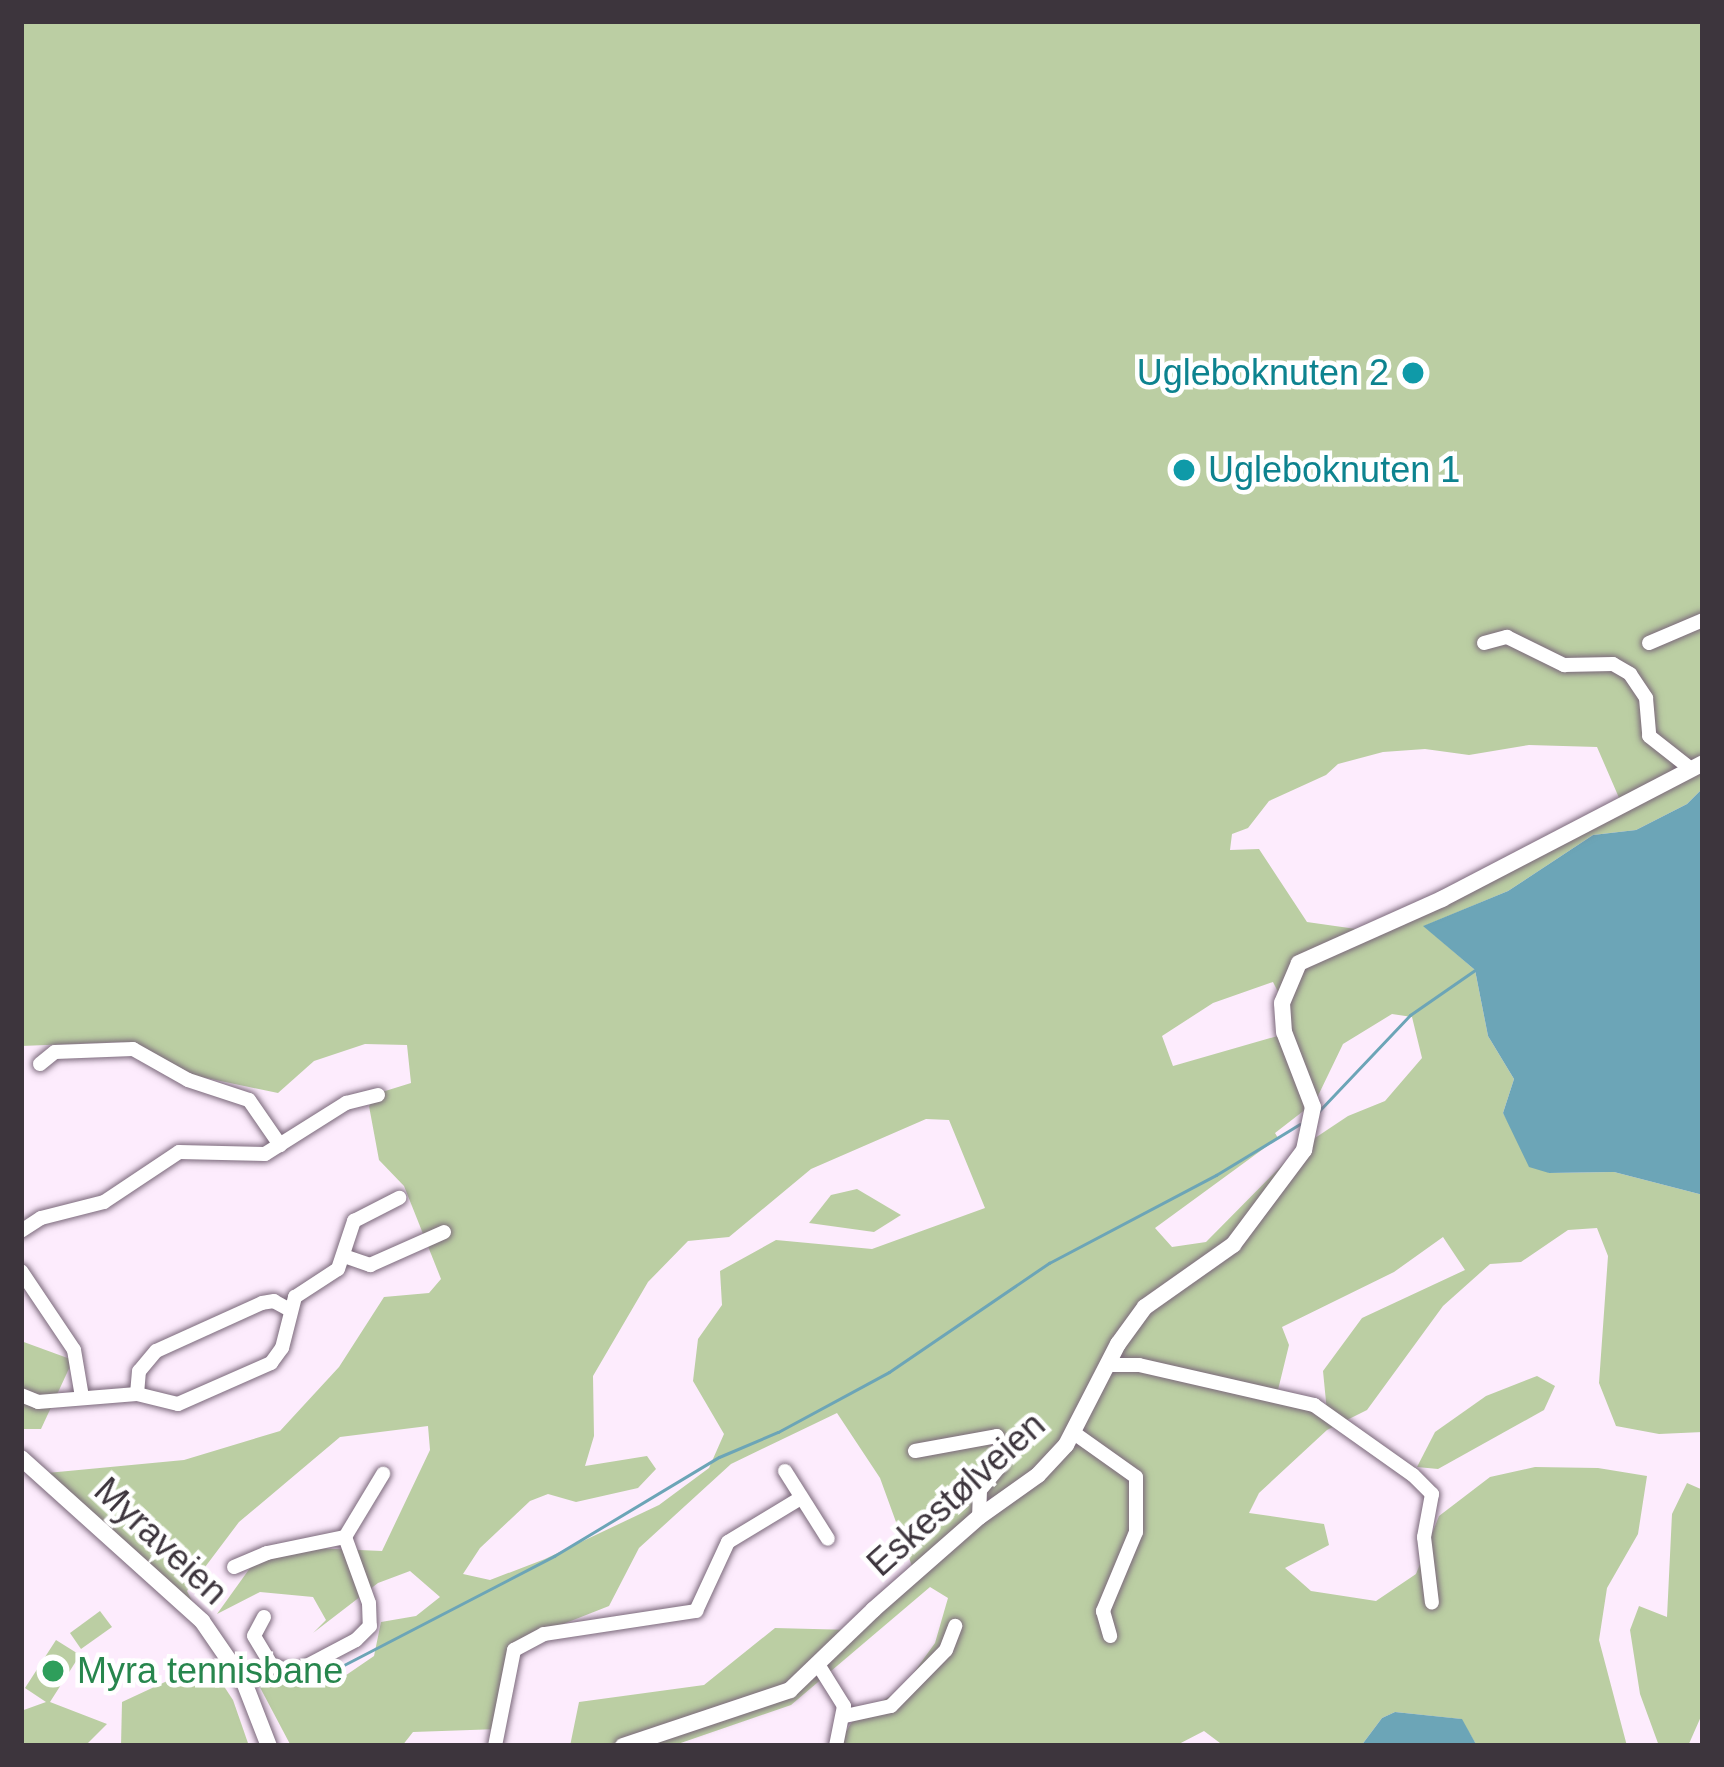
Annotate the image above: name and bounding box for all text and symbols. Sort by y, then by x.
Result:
place label: Ugleboknuten 2 [1137,351,1389,395]
marker: Ugleboknuten 2 [1400,360,1426,386]
place label: Ugleboknuten 1 [1208,448,1460,492]
marker: Ugleboknuten 1 [1171,457,1197,483]
street label: Eskestølveien [858,1403,1054,1585]
street label: Myraveien [86,1469,236,1613]
place label: Myra tennisbane [77,1649,343,1693]
marker: Myra tennisbane [40,1658,66,1684]

